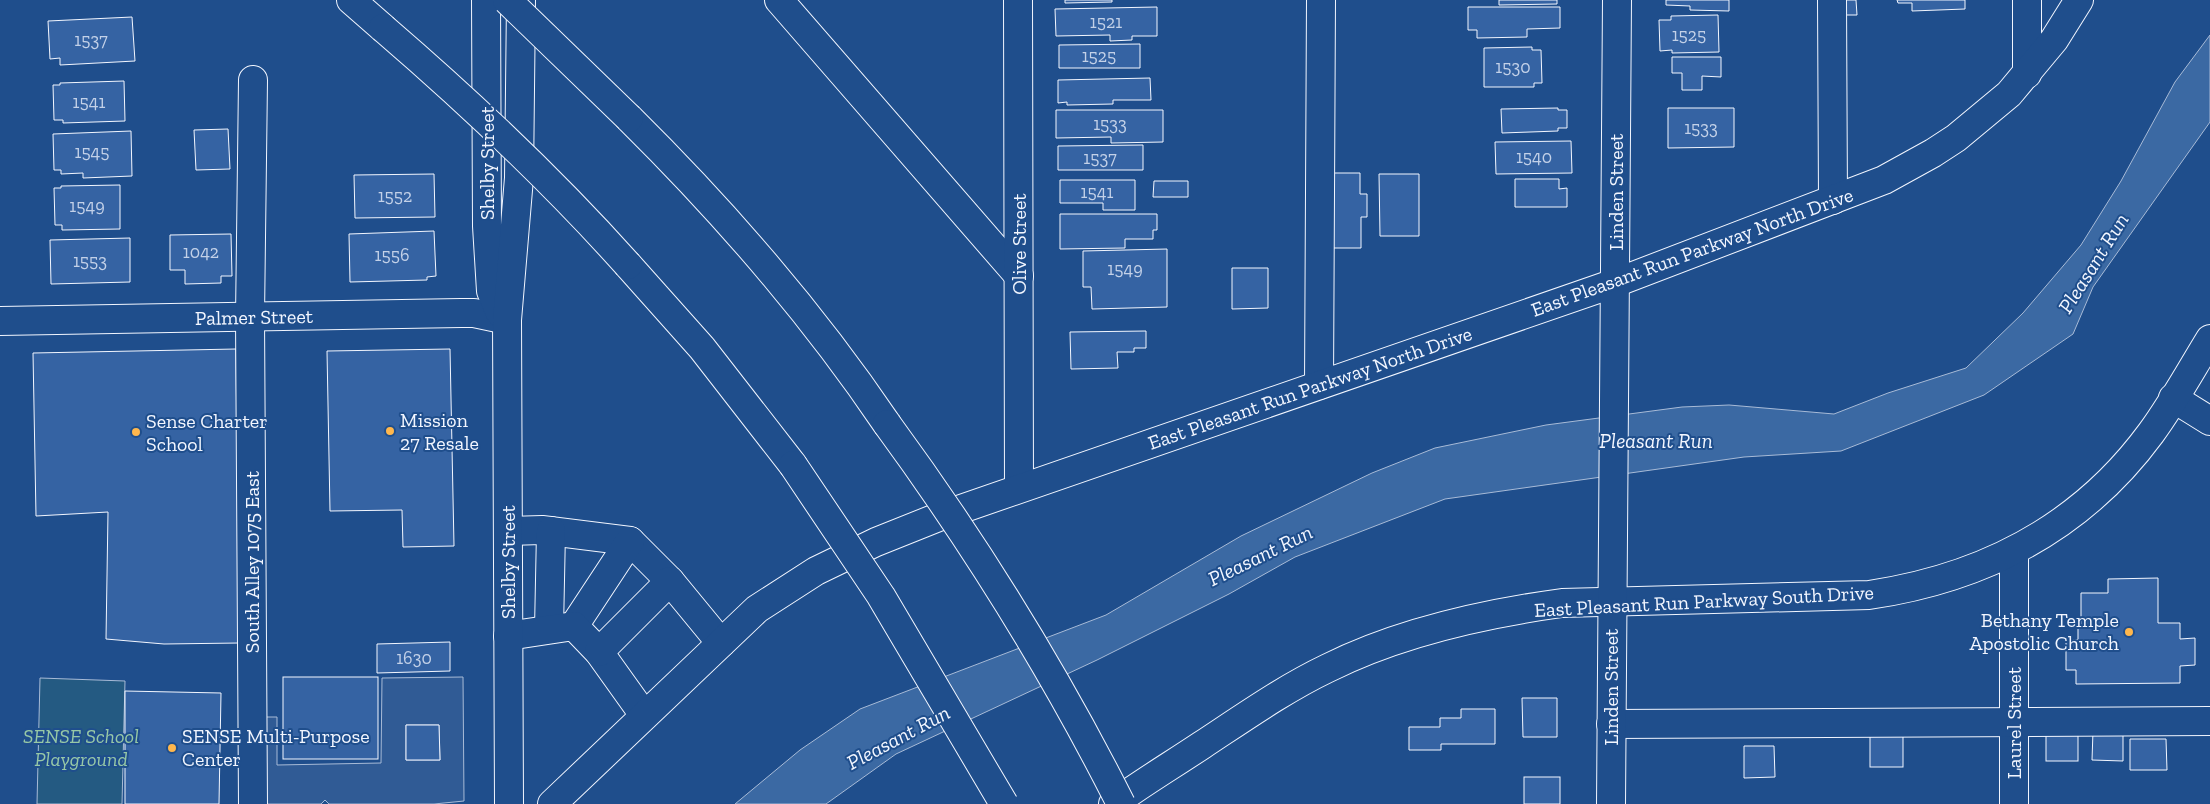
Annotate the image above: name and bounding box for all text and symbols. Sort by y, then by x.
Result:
house number: 1521 [1090,11,1122,33]
house number: 1525 [1672,24,1706,46]
house number: 1537 [74,29,108,51]
house number: 1525 [1082,45,1116,67]
house number: 1530 [1495,56,1531,78]
house number: 1541 [73,91,105,113]
street label: Shelby Street [475,105,499,220]
house number: 1533 [1093,113,1127,135]
house number: 1533 [1684,117,1718,139]
street label: Linden Street [1604,133,1628,251]
house number: 1545 [74,141,110,163]
house number: 1540 [1516,146,1552,168]
house number: 1537 [1083,147,1117,169]
house number: 1541 [1081,181,1113,203]
street label: East Pleasant Run Parkway North Drive [1528,182,1856,322]
house number: 1552 [378,185,412,207]
street label: Olive Street [1007,193,1031,295]
house number: 1549 [69,195,105,217]
water label: Pleasant Run [2052,208,2134,318]
house number: 1042 [183,241,219,263]
house number: 1556 [375,244,409,266]
house number: 1553 [73,250,107,272]
house number: 1549 [1107,258,1143,280]
street label: Palmer Street [195,304,314,330]
street label: East Pleasant Run Parkway North Drive [1145,321,1475,455]
place label: Mission 27 Resale [400,408,479,455]
place label: Sense Charter School [146,409,268,456]
marker: Mission 27 Resale [384,425,396,437]
marker: Sense Charter School [130,426,142,438]
water label: Pleasant Run [1599,428,1713,453]
street label: South Alley 1075 East [240,470,264,653]
street label: Shelby Street [496,504,520,619]
water label: Pleasant Run [1204,519,1316,591]
street label: East Pleasant Run Parkway South Drive [1534,580,1874,622]
place label: Bethany Temple Apostolic Church [1970,608,2120,655]
marker: Bethany Temple Apostolic Church [2123,626,2135,638]
street label: Linden Street [1599,628,1623,746]
house number: 1630 [396,647,432,669]
street label: Laurel Street [2002,666,2026,779]
water label: Pleasant Run [842,699,954,775]
park label: SENSE School Playground [23,724,139,771]
place label: SENSE Multi-Purpose Center [182,724,370,771]
marker: SENSE Multi-Purpose Center [166,742,178,754]

